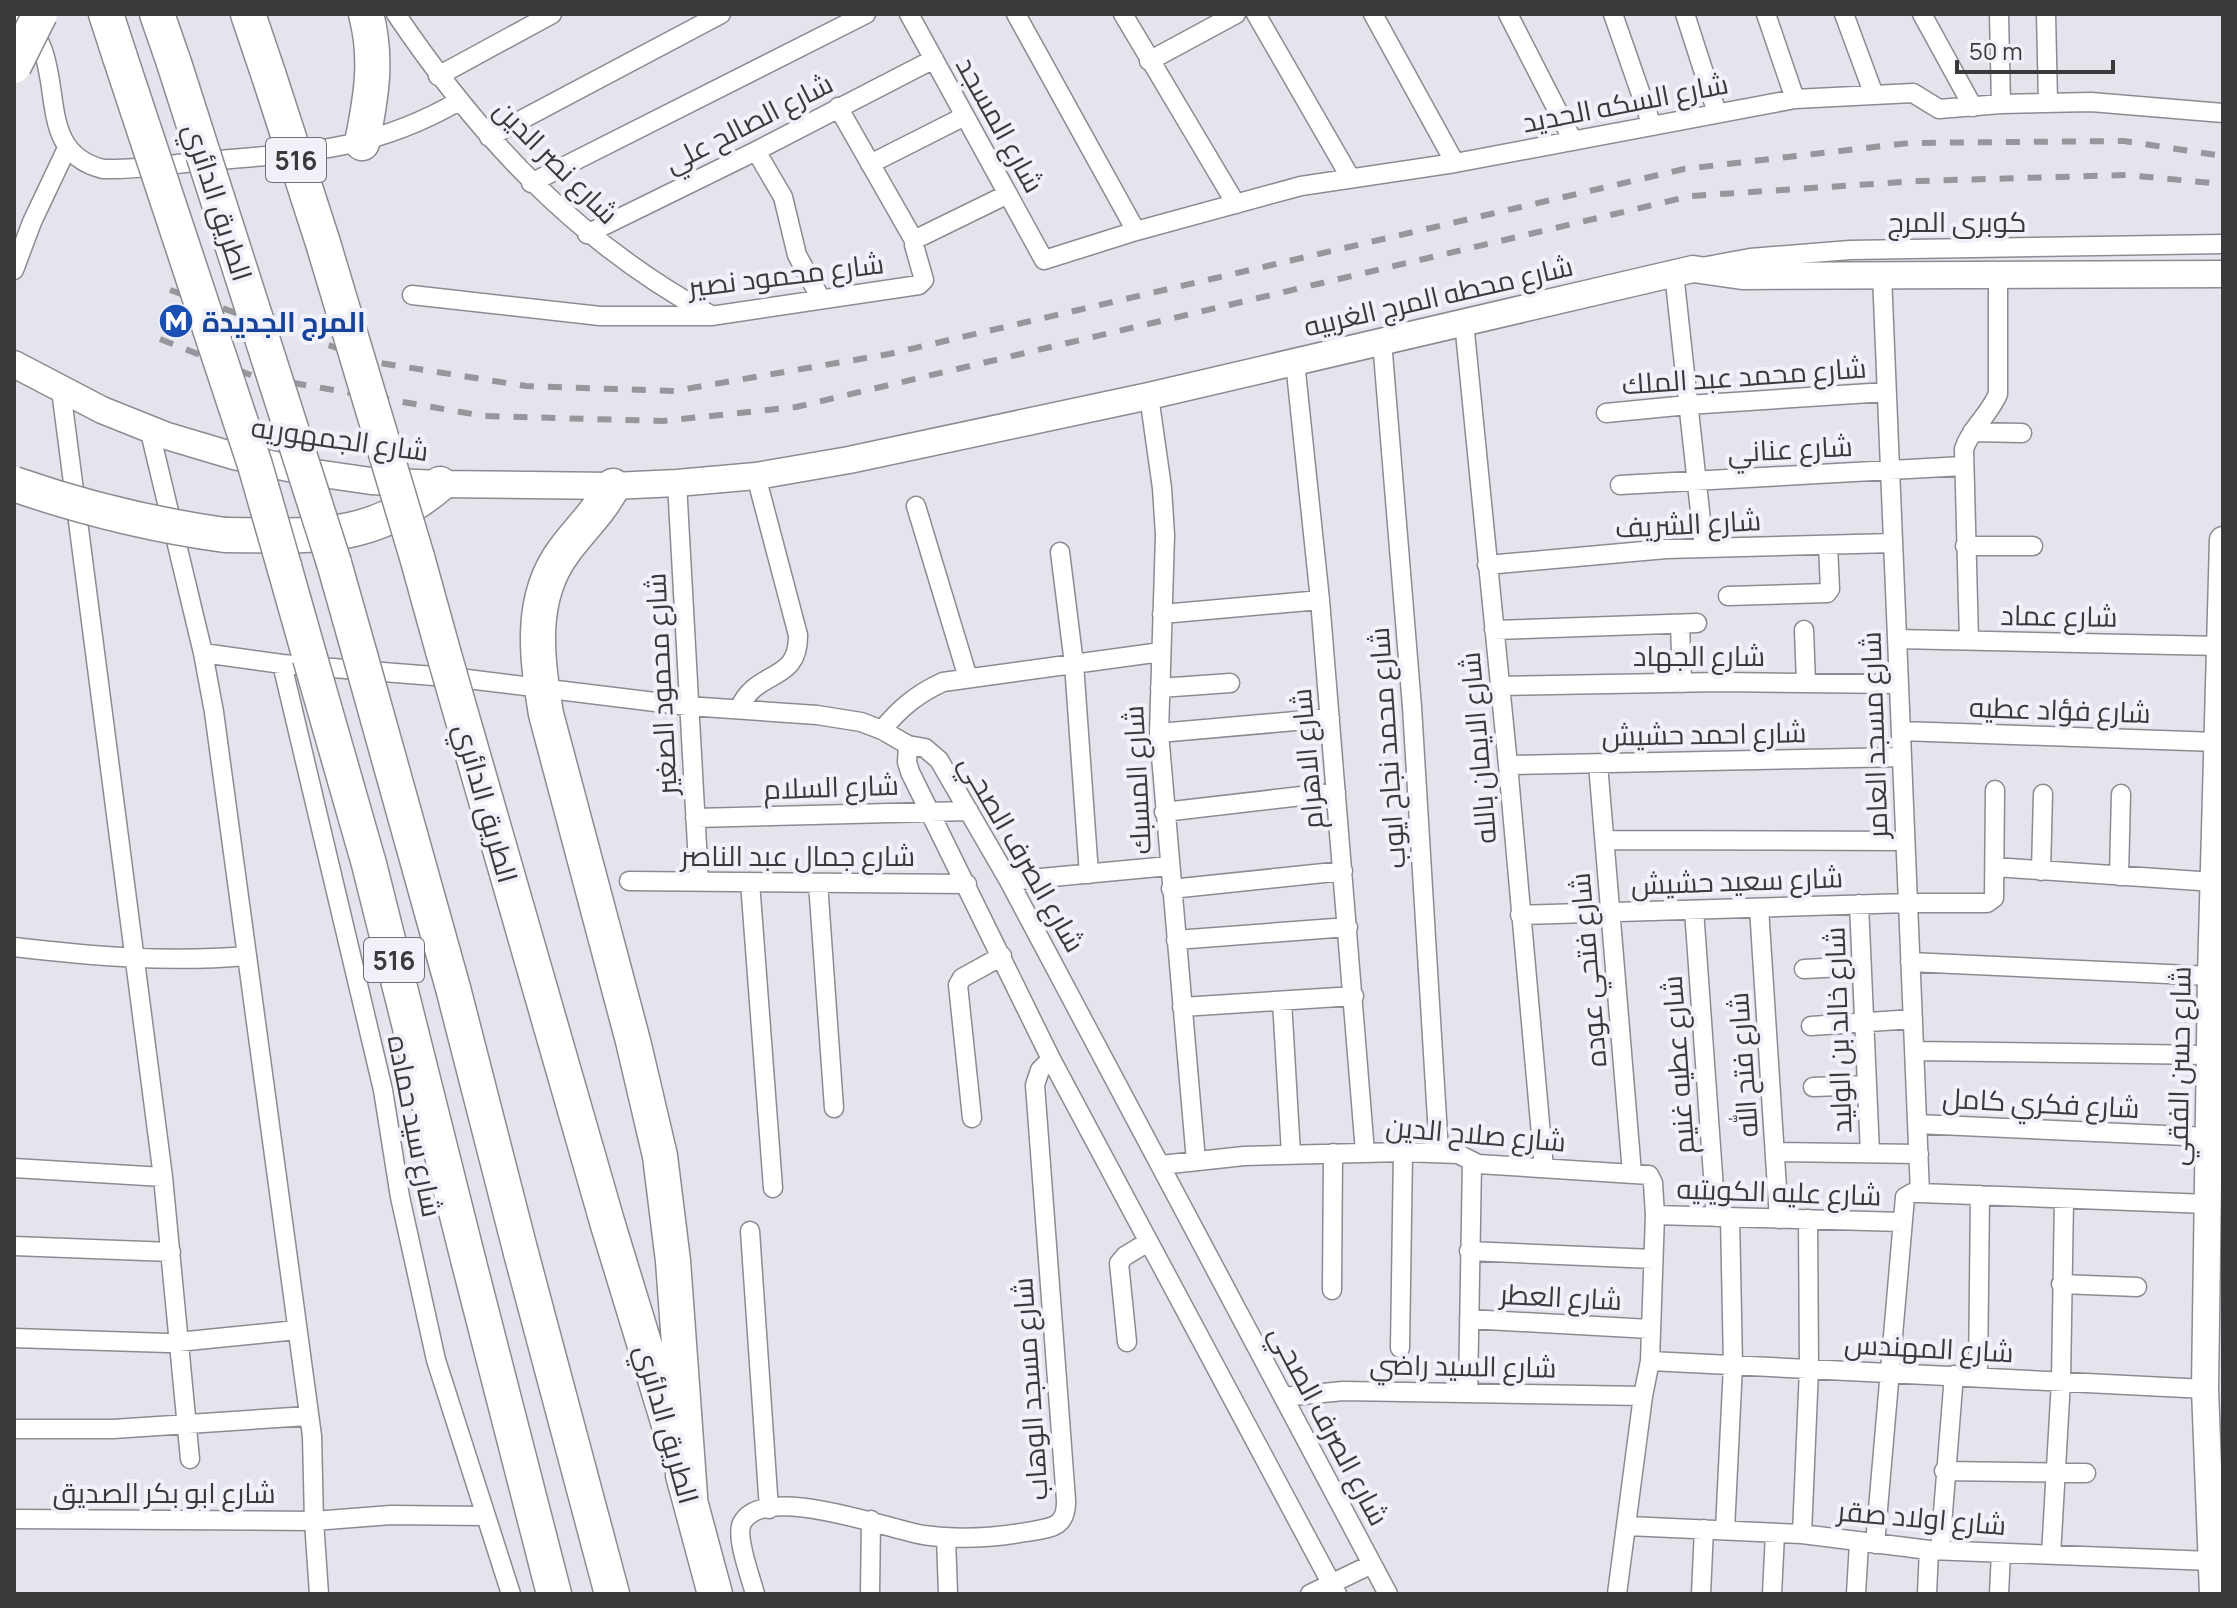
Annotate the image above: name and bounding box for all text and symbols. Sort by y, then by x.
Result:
scale bar [1957,24,2113,74]
text: 50 m [1969,34,2023,67]
street label: شارع المسجد [947,49,1054,199]
street label: شارع الصالح علي [657,63,840,184]
street label: شارع السكه الحديد [1519,63,1731,142]
street label: شارع نصر الدين [486,90,628,232]
street label: الطريق الدائري [172,118,262,287]
road number: 516 [266,138,326,182]
street label: كوبرى المرج [1887,202,2027,241]
street label: شارع محمود نصير [684,243,886,306]
street label: شارع محطه المرج الغربيه [1300,246,1577,345]
metro station icon: المرج الجديدة [157,302,195,340]
place label: المرج الجديدة [202,302,366,341]
street label: شارع محمد عبد الملك [1620,347,1868,404]
street label: شارع الجمهوريه [249,407,431,470]
street label: شارع عناني [1727,426,1854,474]
street label: شارع الشريف [1614,500,1762,547]
street label: شارع محمود الصغير [635,572,686,798]
street label: شارع عماد [2000,595,2118,636]
street label: شارع محمد نجاح ايوب [1359,626,1414,870]
street label: شارع مسجد العامر [1850,631,1897,841]
street label: شارع الجهاد [1633,636,1765,675]
street label: شارع الايمان بالله [1450,650,1505,846]
street label: شارع الاهرام [1281,687,1333,831]
street label: شارع فؤاد عطيه [1969,687,2151,732]
street label: شارع المسبك [1113,704,1160,855]
street label: شارع احمد حشيش [1601,712,1807,755]
street label: الطريق الدائري [442,719,528,888]
street label: شارع الصرف الصحي [948,748,1095,960]
street label: شارع السلام [763,765,899,809]
street label: شارع جمال عبد الناصر [679,836,915,875]
street label: شارع سعيد حشيش [1630,857,1844,904]
street label: شارع فتحي عوده [1560,871,1618,1069]
street label: شارع خالد بن الوليد [1814,926,1861,1134]
road number: 516 [364,938,424,982]
street label: شارع حسن الفقي [2157,966,2203,1166]
street label: شارع عطيه غنيم [1652,974,1704,1156]
street label: شارع فتح الله [1718,991,1767,1139]
street label: شارع سيد حماده [379,1032,452,1220]
street label: شارع فكري كامل [1941,1078,2141,1130]
street label: شارع صلاح الدين [1384,1106,1568,1161]
street label: شارع عليه الكويتيه [1676,1168,1882,1215]
street label: شارع العطر [1497,1274,1623,1319]
street label: شارع مسجد الوهاب [1002,1276,1057,1502]
street label: شارع الصرف الصحي [1258,1318,1399,1534]
street label: شارع المهندس [1843,1324,2015,1371]
street label: الطريق الدائري [623,1340,709,1509]
street label: شارع السيد راضي [1369,1344,1557,1389]
street label: شارع ابو بكر الصديق [52,1473,276,1512]
street label: شارع اولاد صقر [1834,1491,2008,1544]

